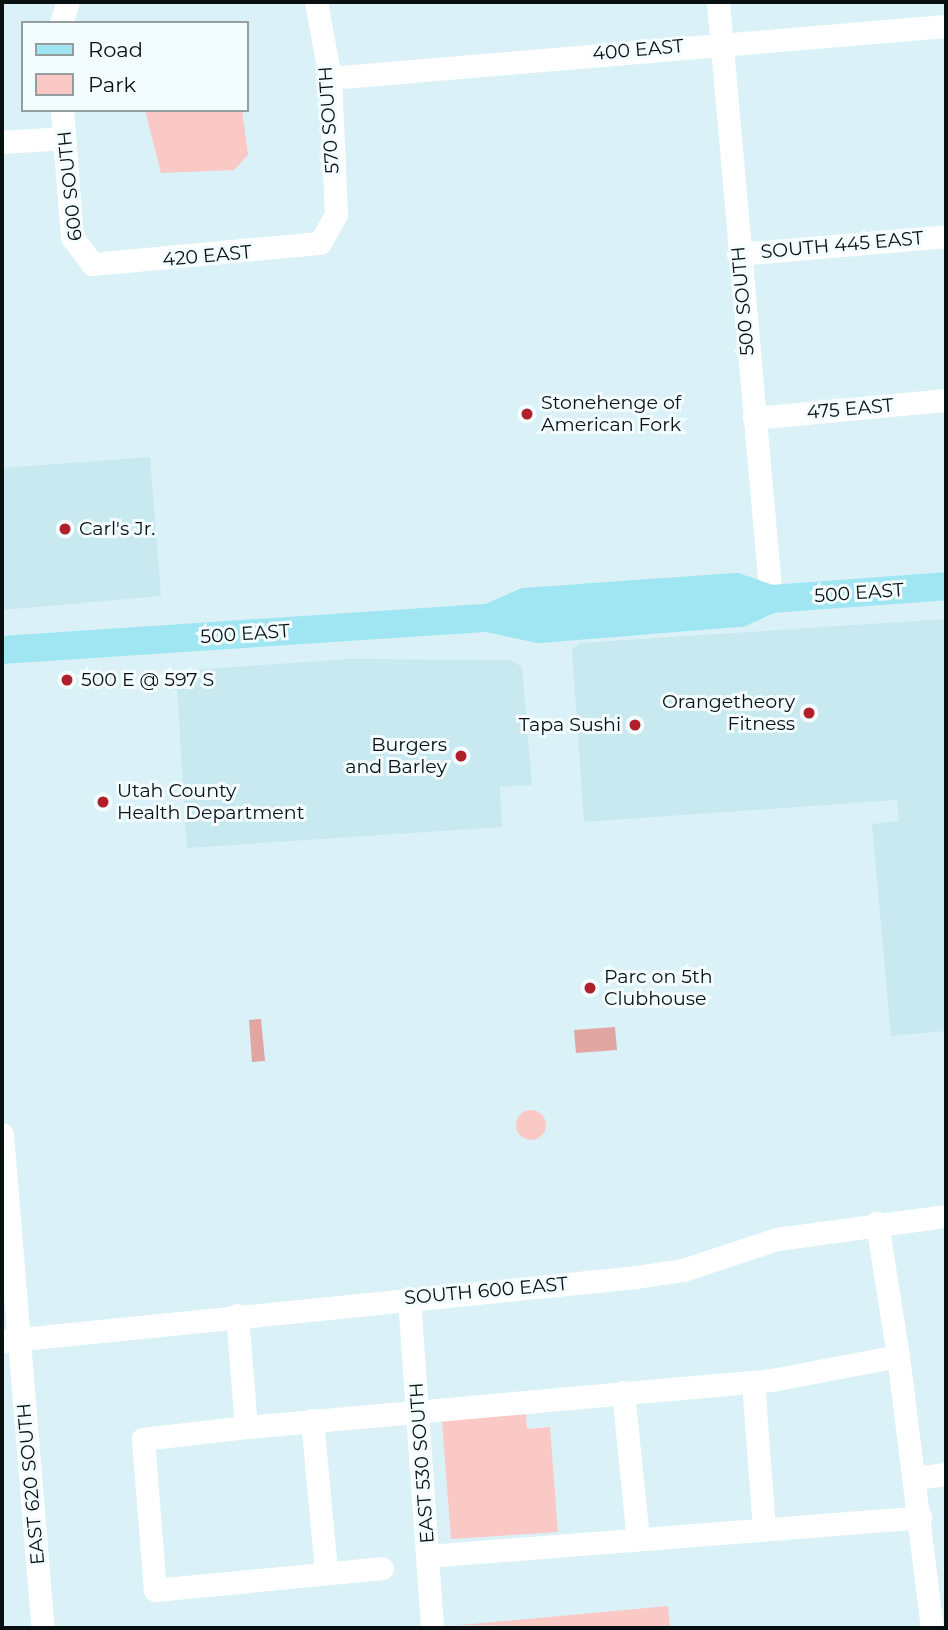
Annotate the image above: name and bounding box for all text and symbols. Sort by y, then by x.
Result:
legend [21,21,248,112]
street label: 400 EAST [591,35,685,65]
text: Road [88,37,143,62]
street label: 570 SOUTH [314,66,344,174]
text: Park [88,72,136,97]
street label: 600 SOUTH [53,130,87,242]
street label: SOUTH 445 EAST [760,227,924,263]
street label: 420 EAST [161,241,253,271]
street label: 500 SOUTH [727,245,759,357]
place label: Stonehenge of American Fork [541,392,681,436]
street label: 475 EAST [806,394,894,424]
marker: Stonehenge of American Fork [519,406,535,422]
place label: Carl's Jr. [79,518,155,540]
marker: Carl's Jr. [57,521,73,537]
street label: 500 EAST [814,579,904,607]
street label: 500 EAST [200,620,290,648]
place label: 500 E @ 597 S [81,669,214,691]
marker: 500 E @ 597 S [59,672,75,688]
place label: Orangetheory Fitness [662,691,795,735]
marker: Orangetheory Fitness [801,705,817,721]
place label: Tapa Sushi [519,714,621,736]
marker: Tapa Sushi [627,717,643,733]
place label: Burgers and Barley [345,734,447,778]
marker: Burgers and Barley [453,748,469,764]
place label: Utah County Health Department [117,780,304,824]
marker: Utah County Health Department [95,794,111,810]
place label: Parc on 5th Clubhouse [604,966,713,1010]
marker: Parc on 5th Clubhouse [582,980,598,996]
street label: SOUTH 600 EAST [403,1272,569,1310]
street label: EAST 530 SOUTH [405,1382,439,1544]
street label: EAST 620 SOUTH [13,1402,49,1566]

